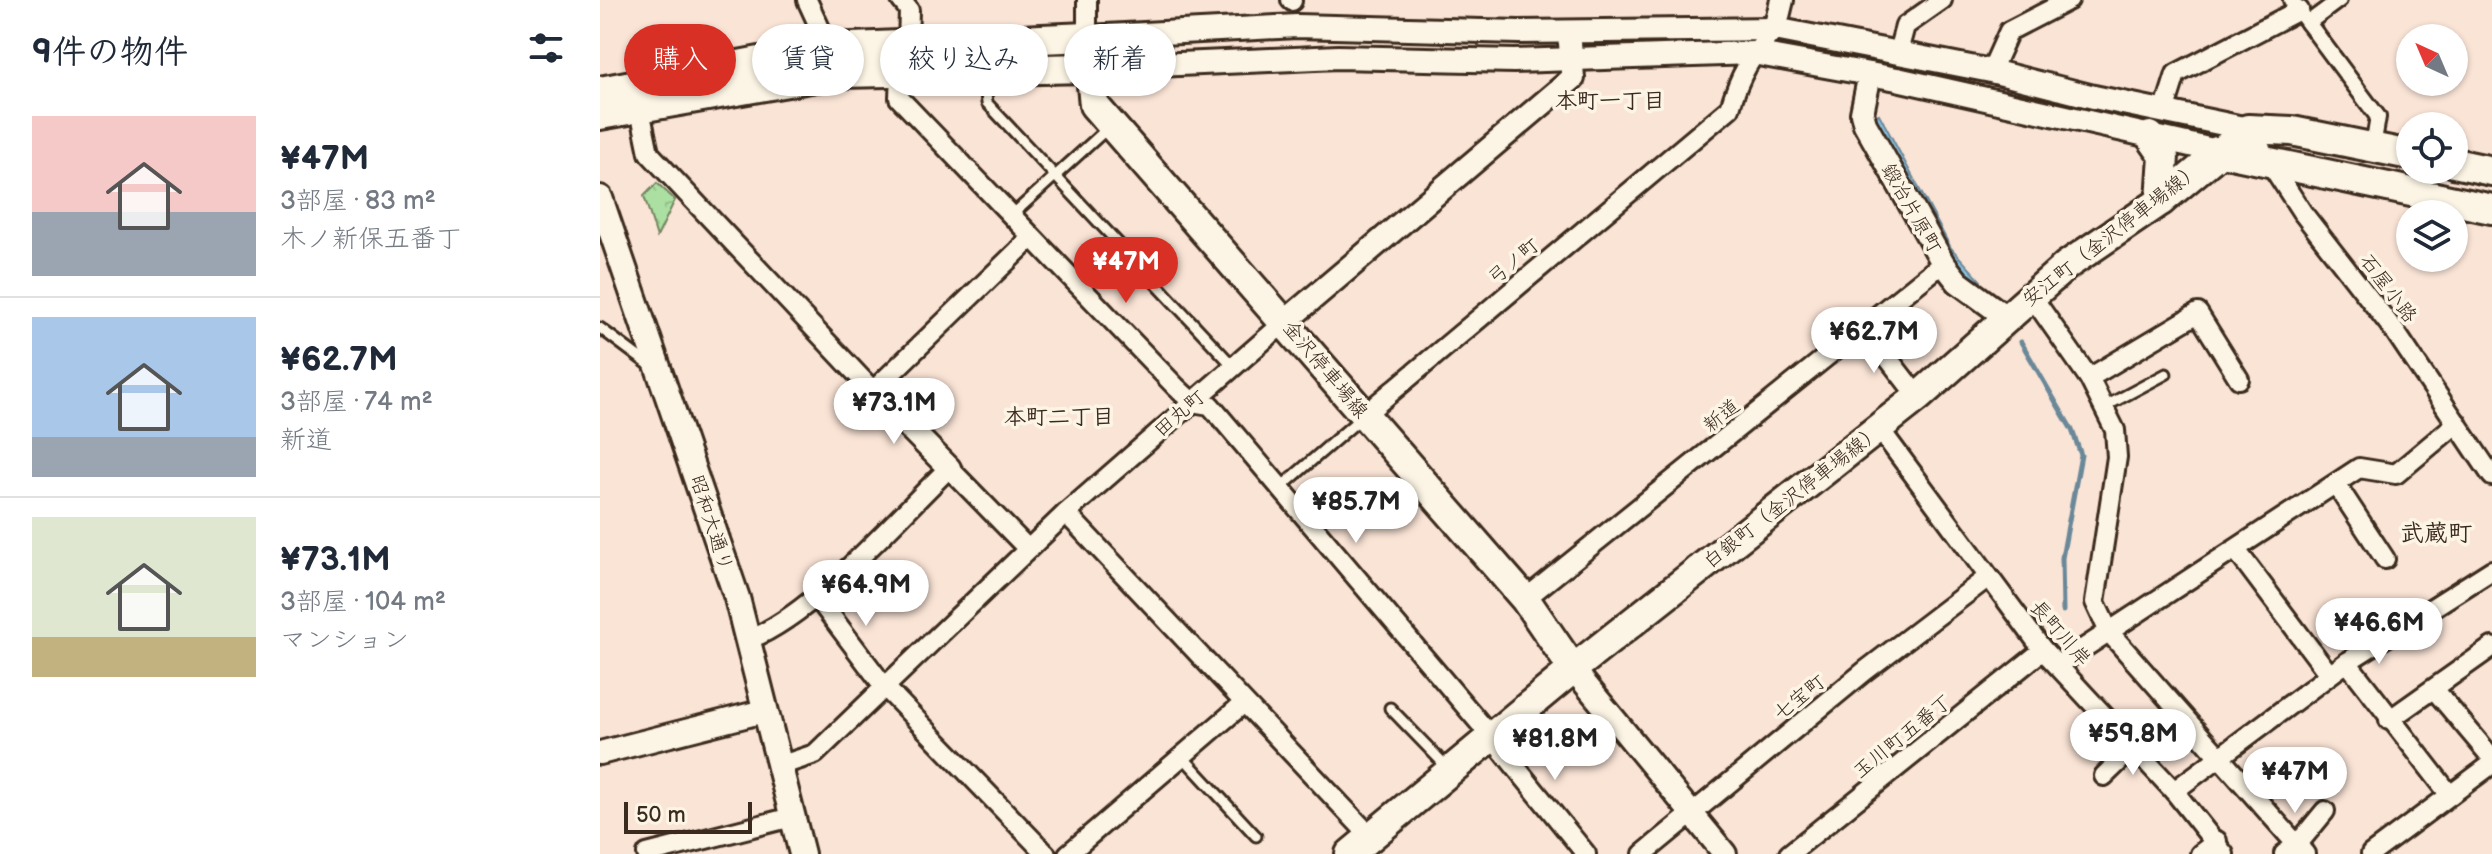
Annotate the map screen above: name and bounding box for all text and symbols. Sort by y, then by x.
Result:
chip: 購入 [624,24,736,96]
chip: 賃貸 [752,24,864,96]
chip: 絞り込み [880,24,1048,96]
chip: 新着 [1064,24,1176,96]
north arrow [2396,24,2468,96]
map controls [2396,24,2468,272]
icon: filters [524,26,568,70]
text: 9件の物件 [32,32,188,73]
district label: 本町一丁目 [1555,88,1665,115]
button: locate [2396,112,2468,184]
text: ¥47M [280,138,369,179]
icon: home [96,148,192,244]
street label: 安江町（金沢停車場線） [2018,158,2206,312]
street label: 鍛冶片原町 [1876,159,1947,258]
text: 3部屋 · 83 m² [280,186,436,217]
button: layers [2396,200,2468,272]
text: 木ノ新保五番丁 [280,224,462,255]
street label: 弓ノ町 [1483,233,1544,290]
pin: ¥47M [1079,237,1173,305]
text: ¥47M [1092,247,1160,278]
street label: 石屋小路 [2355,249,2422,328]
pin: ¥62.7M [1809,307,1939,375]
street label: 金沢停車場線 [1277,316,1373,423]
text: ¥62.7M [1829,317,1919,348]
text: ¥62.7M [280,339,397,380]
icon: home [96,349,192,445]
pin: ¥73.1M [829,378,959,446]
street label: 田丸町 [1149,385,1210,442]
text: 3部屋 · 74 m² [280,387,433,418]
text: ¥73.1M [852,388,936,419]
street label: 新道 [1699,394,1745,438]
district label: 本町二丁目 [1004,404,1114,431]
street label: 白銀町（金沢停車場線） [1699,420,1887,574]
text: 新道 [280,425,332,456]
street label: 昭和大通り [684,472,738,575]
pin: ¥85.7M [1291,477,1421,545]
text: ¥85.7M [1311,487,1401,518]
district label: 武蔵町 [2400,519,2472,548]
text: ¥73.1M [280,539,391,580]
icon: home [96,549,192,645]
pin: ¥64.9M [801,560,931,628]
text: ¥64.9M [821,570,911,601]
text: 3部屋 · 104 m² [280,587,446,618]
street label: 長町川岸 [2025,596,2096,672]
pin: ¥46.6M [2314,598,2444,666]
text: ¥46.6M [2334,608,2424,639]
text: マンション [280,625,409,656]
street label: 七宝町 [1769,670,1830,726]
street label: 玉川町五番丁 [1848,690,1957,784]
pin: ¥59.8M [2068,709,2198,777]
pin: ¥81.8M [1490,714,1620,782]
text: ¥59.8M [2088,719,2178,750]
text: ¥81.8M [1512,724,1598,755]
pin: ¥47M [2248,747,2342,815]
text: ¥47M [2261,757,2329,788]
scale bar [624,798,752,834]
text: 50 m [636,802,686,829]

